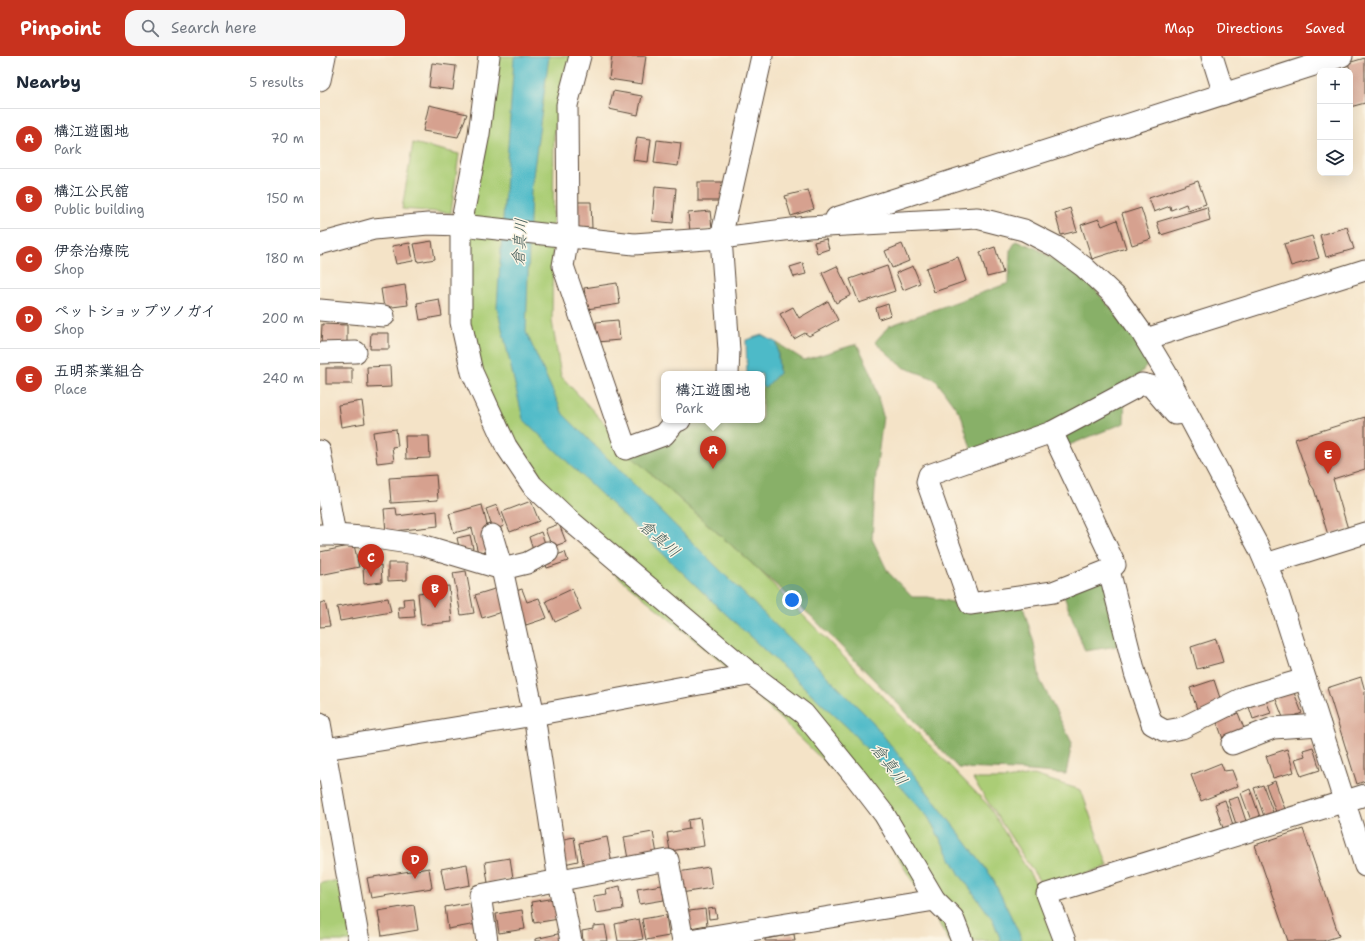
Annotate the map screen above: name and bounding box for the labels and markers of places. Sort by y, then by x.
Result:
pin: A [700,436,726,469]
pin: E [1315,441,1341,474]
pin: C [358,544,384,577]
pin: B [422,575,448,608]
pin: D [402,846,428,879]

